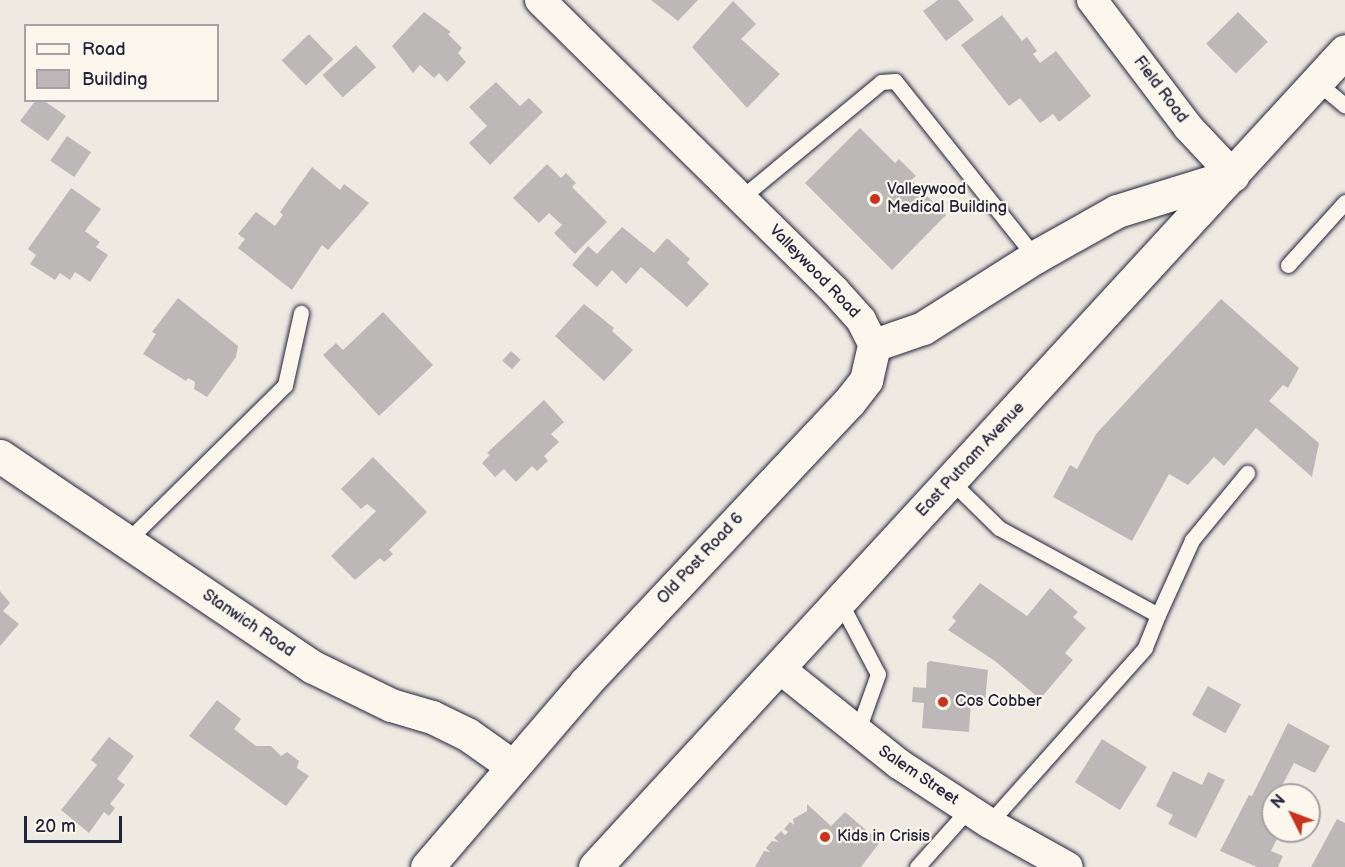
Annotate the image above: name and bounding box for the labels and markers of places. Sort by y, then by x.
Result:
place label: Valleywood Medical Building [887,180,1007,218]
marker: Valleywood Medical Building [868,192,882,206]
place label: Cos Cobber [955,692,1041,712]
marker: Cos Cobber [936,695,950,709]
place label: Kids in Crisis [837,827,930,847]
marker: Kids in Crisis [818,830,832,844]

